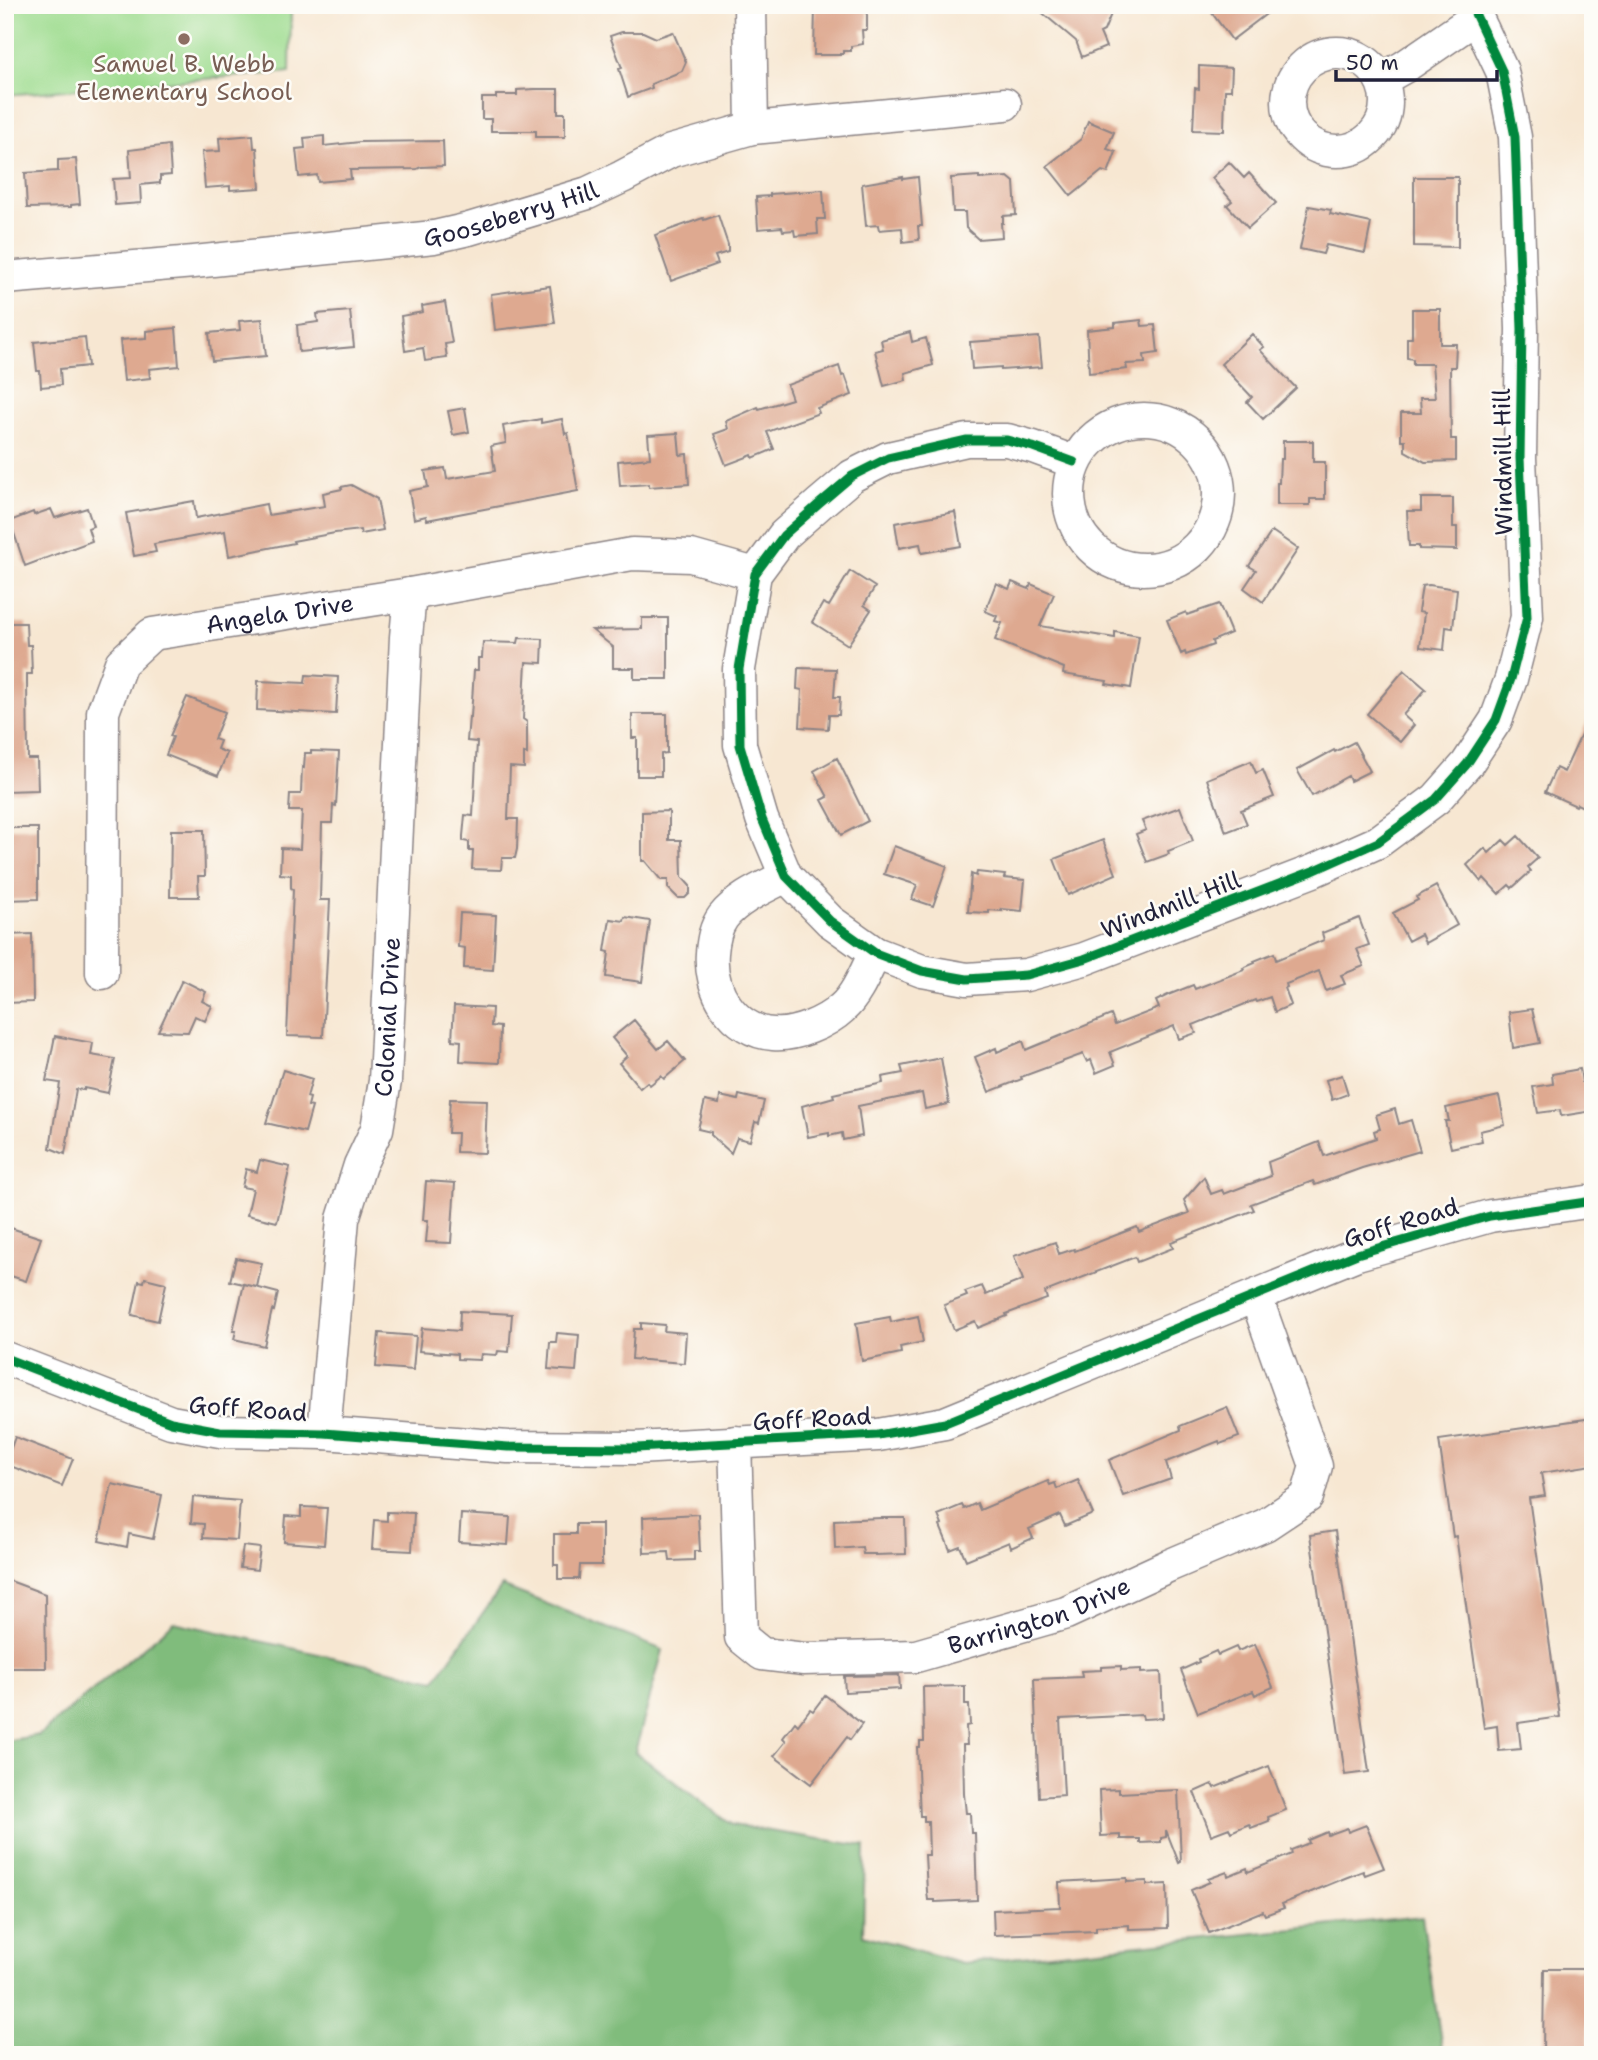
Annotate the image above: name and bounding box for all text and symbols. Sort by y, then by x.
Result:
marker: Samuel B. Webb Elementary School [176,31,192,47]
scale bar [1336,38,1496,82]
place label: Samuel B. Webb Elementary School [76,48,293,108]
text: 50 m [1346,49,1399,77]
street label: Gooseberry Hill [422,174,605,254]
street label: Windmill Hill [1486,387,1520,536]
street label: Angela Drive [204,587,356,641]
street label: Windmill Hill [1097,863,1246,946]
street label: Colonial Drive [367,936,408,1099]
street label: Goff Road [1339,1190,1463,1256]
street label: Goff Road [188,1389,308,1429]
street label: Goff Road [752,1400,872,1438]
street label: Barrington Drive [944,1570,1135,1662]

